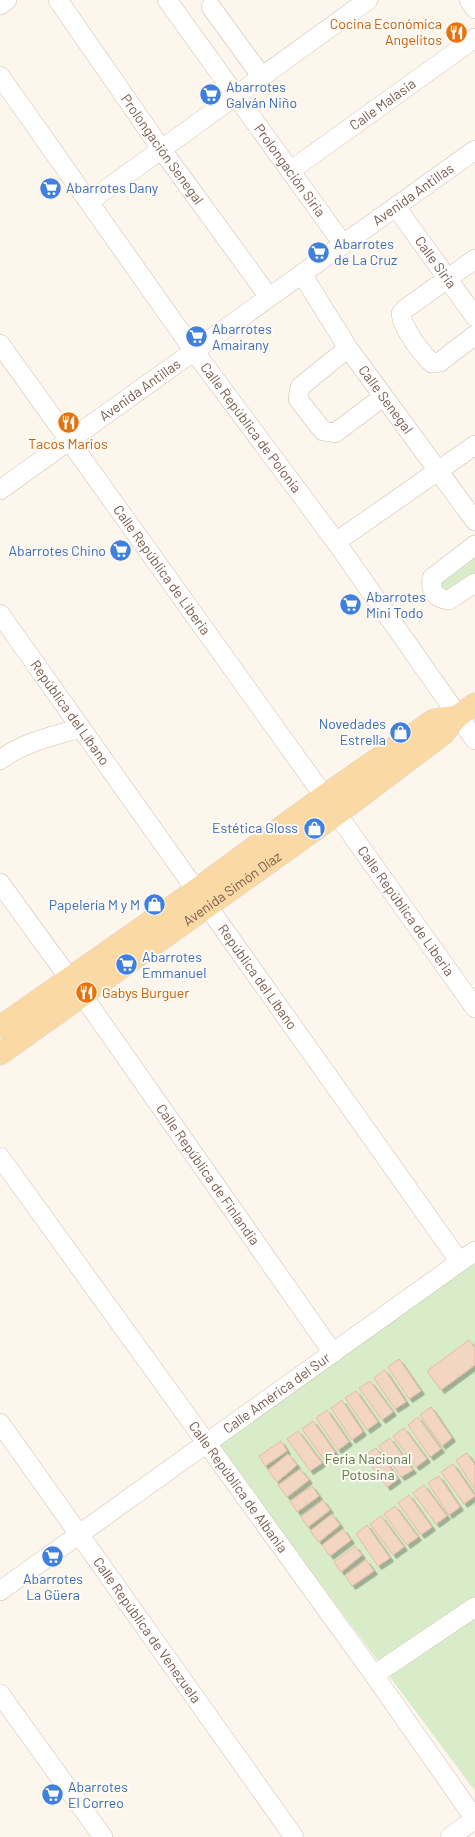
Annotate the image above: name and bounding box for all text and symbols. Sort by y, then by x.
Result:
place label: Cocina Económica Angelitos [330,15,442,48]
restaurant icon: Cocina Económica Angelitos [444,19,470,45]
street label: Calle Malasia [346,75,419,134]
place label: Abarrotes Galván Niño [226,78,297,111]
supermarket icon: Abarrotes Galván Niño [198,82,224,108]
street label: Prolongación Senegal [118,91,208,207]
street label: Prolongación Siria [251,120,329,220]
street label: Avenida Antillas [369,159,457,229]
supermarket icon: Abarrotes Dany [38,175,64,201]
place label: Abarrotes Dany [66,179,159,196]
street label: Calle Siria [412,233,460,291]
place label: Abarrotes de La Cruz [334,235,397,268]
supermarket icon: Abarrotes de La Cruz [306,239,332,265]
place label: Abarrotes Amairany [212,320,272,353]
supermarket icon: Abarrotes Amairany [183,324,209,350]
street label: Avenida Antillas [96,355,184,424]
street label: Calle República de Polonia [197,359,305,496]
street label: Calle Senegal [355,362,417,437]
restaurant icon: Tacos Marios [55,409,81,435]
place label: Tacos Marios [28,435,108,452]
street label: Calle República de Liberia [110,501,215,638]
supermarket icon: Abarrotes Chino [108,538,134,564]
place label: Abarrotes Chino [9,542,106,559]
place label: Abarrotes Mini Todo [366,588,426,621]
supermarket icon: Abarrotes Mini Todo [337,592,363,618]
street label: República del Líbano [27,656,114,768]
place label: Novedades Estrella [319,715,386,748]
shop icon: Novedades Estrella [388,719,414,745]
shop icon: Estética Gloss [301,815,327,841]
place label: Estética Gloss [212,819,298,836]
street label: Calle República de Liberia [354,842,458,979]
street label: Avenida Simón Díaz [179,847,284,929]
shop icon: Papelería M y M [142,892,168,918]
place label: Papelería M y M [49,896,140,913]
street label: República del Líbano [215,921,301,1032]
place label: Abarrotes Emmanuel [142,948,207,981]
supermarket icon: Abarrotes Emmanuel [113,952,139,978]
restaurant icon: Gabys Burguer [73,980,99,1006]
place label: Gabys Burguer [102,984,189,1001]
street label: Calle República de Finlandia [153,1100,264,1248]
street label: Calle América del Sur [219,1349,333,1437]
street label: Calle República de Albania [185,1418,292,1556]
park label: Feria Nacional Potosina [325,1450,411,1483]
supermarket icon: Abarrotes La Güera [40,1544,66,1570]
street label: Calle República de Venezuela [90,1554,205,1706]
place label: Abarrotes La Güera [23,1570,83,1603]
place label: Abarrotes El Correo [68,1778,128,1811]
supermarket icon: Abarrotes El Correo [40,1782,66,1808]

